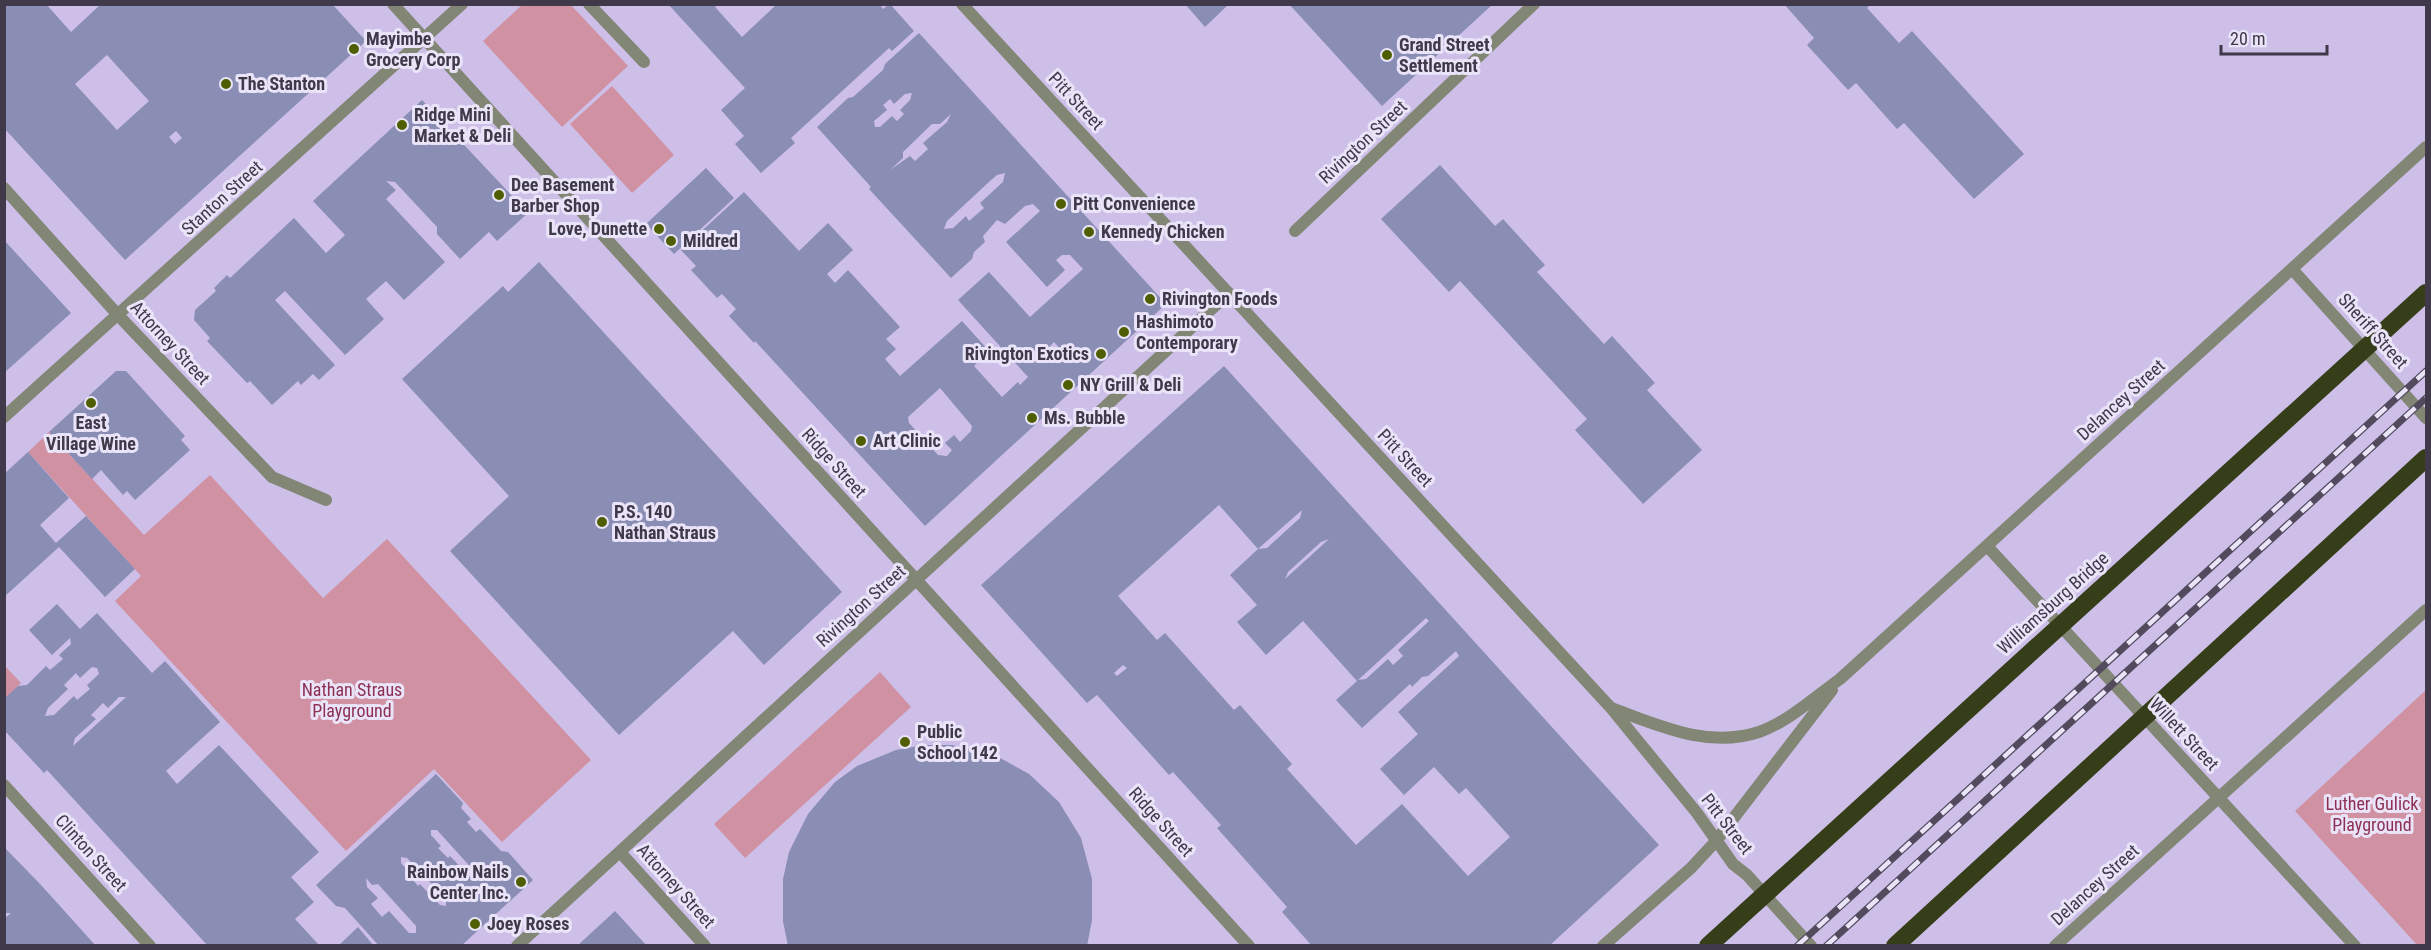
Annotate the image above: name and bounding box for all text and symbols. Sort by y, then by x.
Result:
scale bar [2221,18,2328,56]
place label: Mayimbe Grocery Corp [366,28,460,70]
text: 20 m [2230,28,2265,49]
place label: Grand Street Settlement [1399,34,1490,76]
marker: Mayimbe Grocery Corp [347,42,361,56]
marker: Grand Street Settlement [1380,48,1394,62]
street label: Pitt Street [1044,68,1108,134]
place label: The Stanton [238,73,325,94]
marker: The Stanton [219,77,233,91]
street label: Rivington Street [1314,96,1411,188]
place label: Ridge Mini Market & Deli [414,104,511,146]
marker: Ridge Mini Market & Deli [395,118,409,132]
street label: Stanton Street [177,156,266,239]
place label: Dee Basement Barber Shop [511,174,615,216]
marker: Dee Basement Barber Shop [492,188,506,202]
place label: Pitt Convenience [1073,193,1196,214]
marker: Pitt Convenience [1054,197,1068,211]
place label: Love, Dunette [548,218,647,239]
place label: Kennedy Chicken [1101,221,1225,242]
marker: Love, Dunette [652,222,666,236]
marker: Kennedy Chicken [1082,225,1096,239]
place label: Mildred [683,230,738,251]
marker: Mildred [664,234,678,248]
place label: Rivington Foods [1162,288,1278,309]
street label: Sheriff Street [2334,289,2413,373]
marker: Rivington Foods [1143,292,1157,306]
street label: Attorney Street [127,297,214,389]
place label: Hashimoto Contemporary [1136,311,1238,353]
marker: Hashimoto Contemporary [1117,325,1131,339]
place label: Rivington Exotics [965,343,1089,364]
marker: Rivington Exotics [1094,347,1108,361]
street label: Delancey Street [2073,355,2169,444]
place label: NY Grill & Deli [1080,374,1181,395]
marker: NY Grill & Deli [1061,378,1075,392]
marker: East Village Wine [84,396,98,410]
place label: Ms. Bubble [1044,407,1126,428]
marker: Ms. Bubble [1025,411,1039,425]
place label: East Village Wine [46,412,136,454]
street label: Ridge Street [798,424,871,502]
street label: Pitt Street [1373,425,1437,491]
place label: Art Clinic [873,430,941,451]
marker: Art Clinic [854,434,868,448]
place label: P.S. 140 Nathan Straus [614,501,716,543]
marker: P.S. 140 Nathan Straus [595,515,609,529]
street label: Williamsburg Bridge [1993,547,2113,658]
street label: Rivington Street [812,560,909,651]
park label: Nathan Straus Playground [302,679,402,721]
street label: Willett Street [2145,693,2223,774]
place label: Public School 142 [917,721,998,763]
marker: Public School 142 [898,735,912,749]
street label: Ridge Street [1125,783,1198,861]
street label: Pitt Street [1697,789,1758,858]
park label: Luther Gulick Playground [2326,793,2418,835]
street label: Clinton Street [51,810,131,896]
street label: Attorney Street [633,839,720,932]
street label: Delancey Street [2047,840,2143,929]
place label: Rainbow Nails Center Inc. [407,861,509,903]
marker: Rainbow Nails Center Inc. [514,875,528,889]
place label: Joey Roses [487,913,569,934]
marker: Joey Roses [468,917,482,931]

